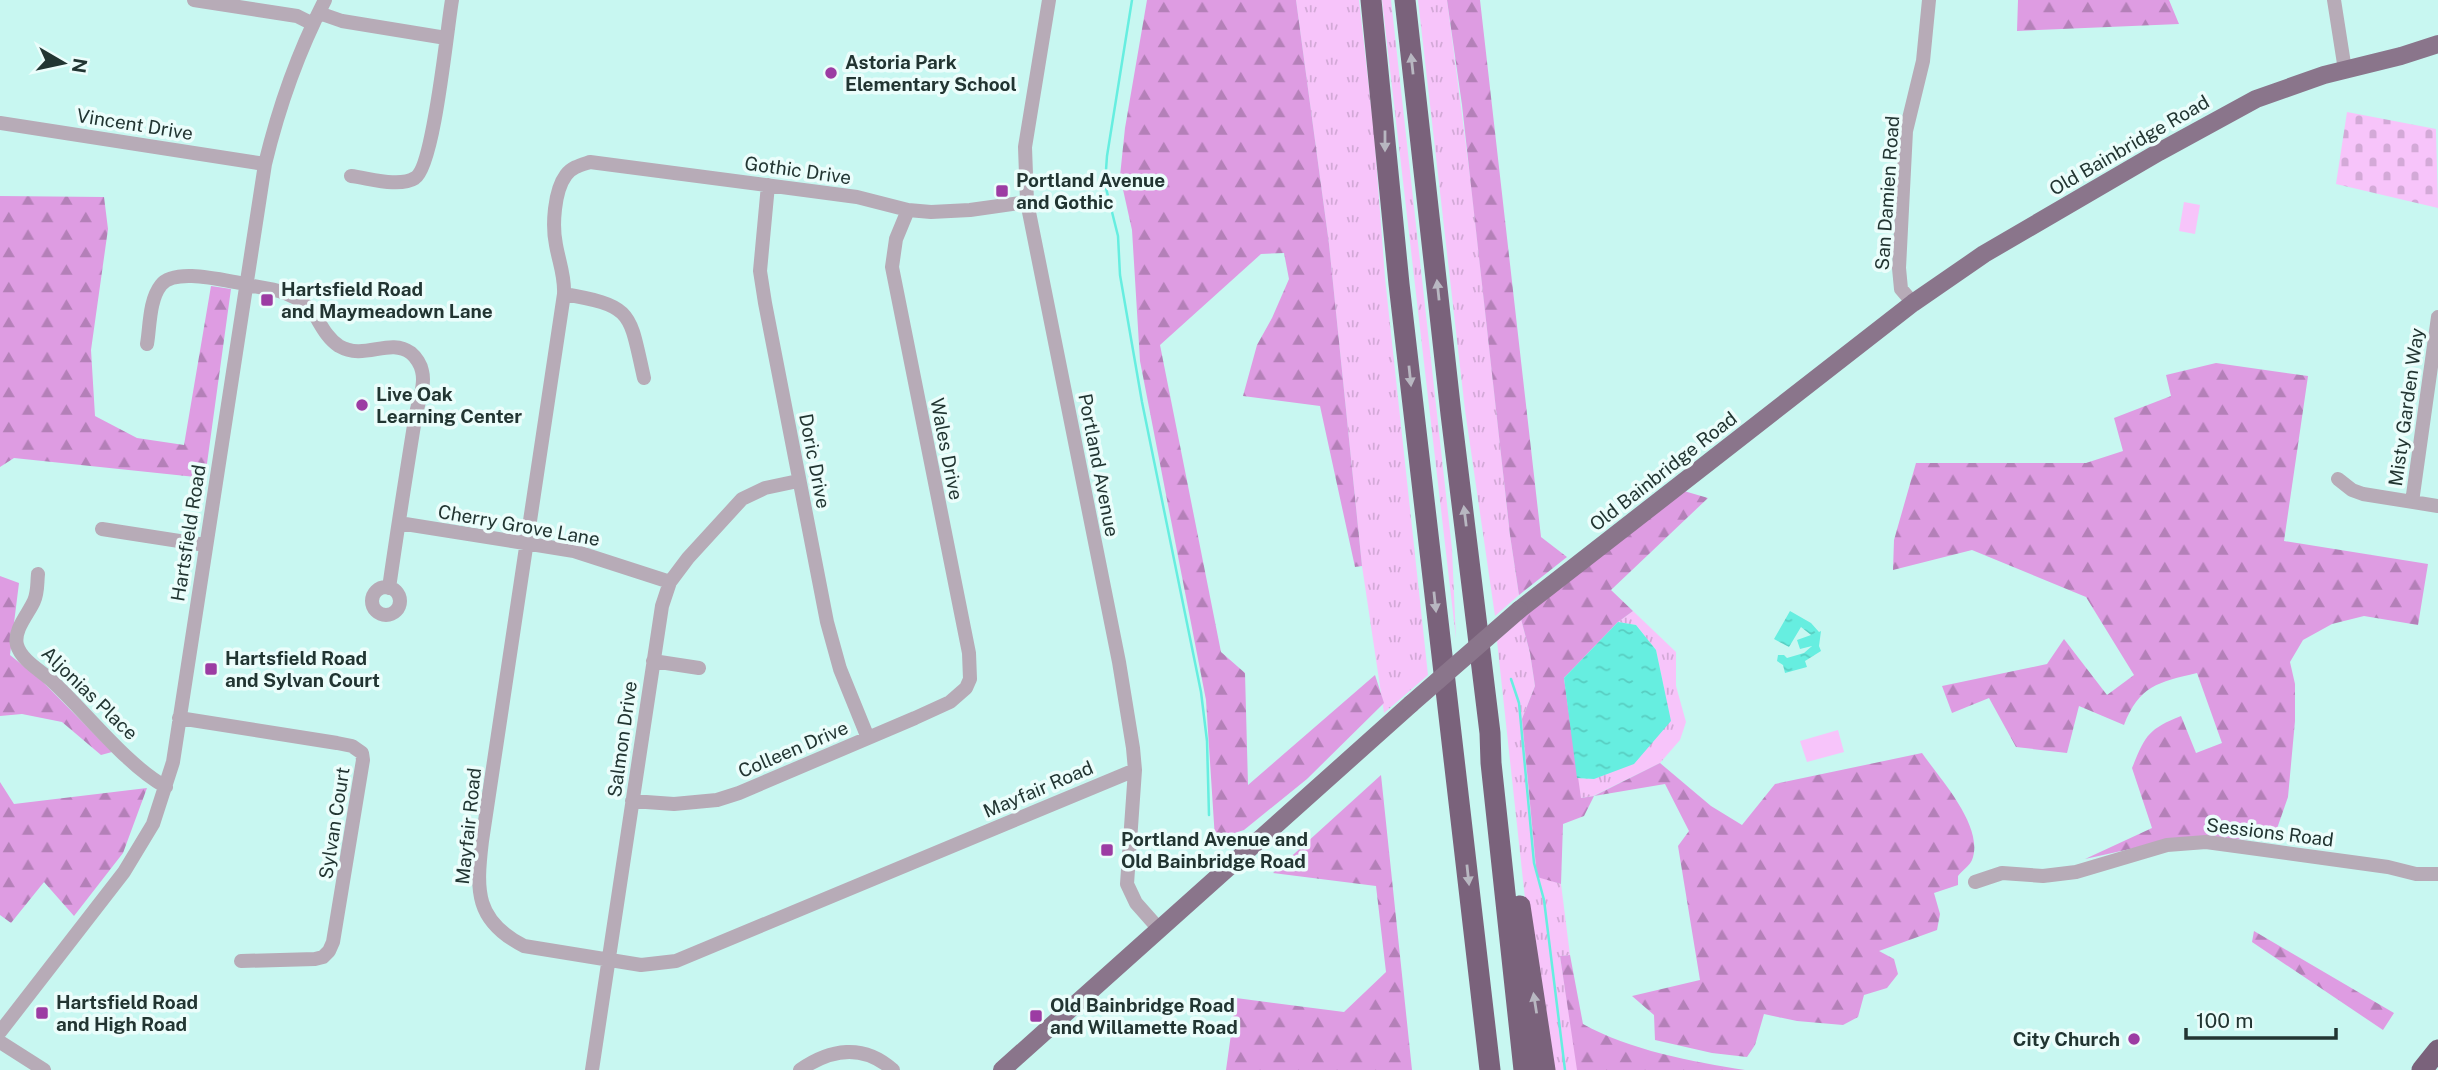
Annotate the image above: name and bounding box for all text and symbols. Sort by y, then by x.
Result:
north arrow [28,28,98,98]
place label: Astoria Park Elementary School [845,51,1017,95]
one-way arrow [1407,53,1418,75]
text: N [68,57,92,75]
marker: Astoria Park Elementary School [823,65,839,81]
street label: Old Bainbridge Road [2045,90,2213,200]
street label: Vincent Drive [75,104,195,144]
street label: San Damien Road [1871,115,1903,271]
one-way arrow [1379,130,1391,152]
street label: Gothic Drive [743,152,853,188]
place label: Portland Avenue and Gothic [1016,169,1165,213]
marker: Portland Avenue and Gothic [994,183,1010,199]
place label: Hartsfield Road and Maymeadown Lane [281,278,493,322]
one-way arrow [1432,279,1443,301]
marker: Hartsfield Road and Maymeadown Lane [259,292,275,308]
street label: Misty Garden Way [2384,326,2428,488]
one-way arrow [1404,365,1415,387]
place label: Live Oak Learning Center [376,383,522,427]
street label: Portland Avenue [1074,391,1124,539]
street label: Wales Drive [926,396,968,502]
marker: Live Oak Learning Center [354,397,370,413]
street label: Old Bainbridge Road [1585,407,1741,535]
street label: Doric Drive [795,412,835,510]
street label: Hartsfield Road [166,463,210,603]
street label: Cherry Grove Lane [436,500,602,550]
one-way arrow [1459,505,1470,527]
one-way arrow [1430,591,1441,613]
street label: Aljonias Place [38,642,142,744]
place label: Hartsfield Road and Sylvan Court [225,647,380,691]
marker: Hartsfield Road and Sylvan Court [203,661,219,677]
street label: Salmon Drive [603,680,641,798]
street label: Colleen Drive [735,716,851,782]
street label: Mayfair Road [980,756,1096,822]
street label: Sylvan Court [314,765,354,881]
street label: Mayfair Road [451,767,485,885]
street label: Sessions Road [2205,813,2335,851]
place label: Portland Avenue and Old Bainbridge Road [1121,828,1308,872]
marker: Portland Avenue and Old Bainbridge Road [1099,842,1115,858]
one-way arrow [1463,865,1474,887]
place label: Hartsfield Road and High Road [56,991,198,1035]
one-way arrow [1529,991,1540,1013]
place label: Old Bainbridge Road and Willamette Road [1050,994,1238,1038]
scale bar [2186,996,2336,1040]
marker: Hartsfield Road and High Road [34,1005,50,1021]
marker: Old Bainbridge Road and Willamette Road [1028,1008,1044,1024]
text: 100 m [2196,1008,2253,1033]
place label: City Church [2013,1028,2120,1050]
marker: City Church [2126,1031,2142,1047]

